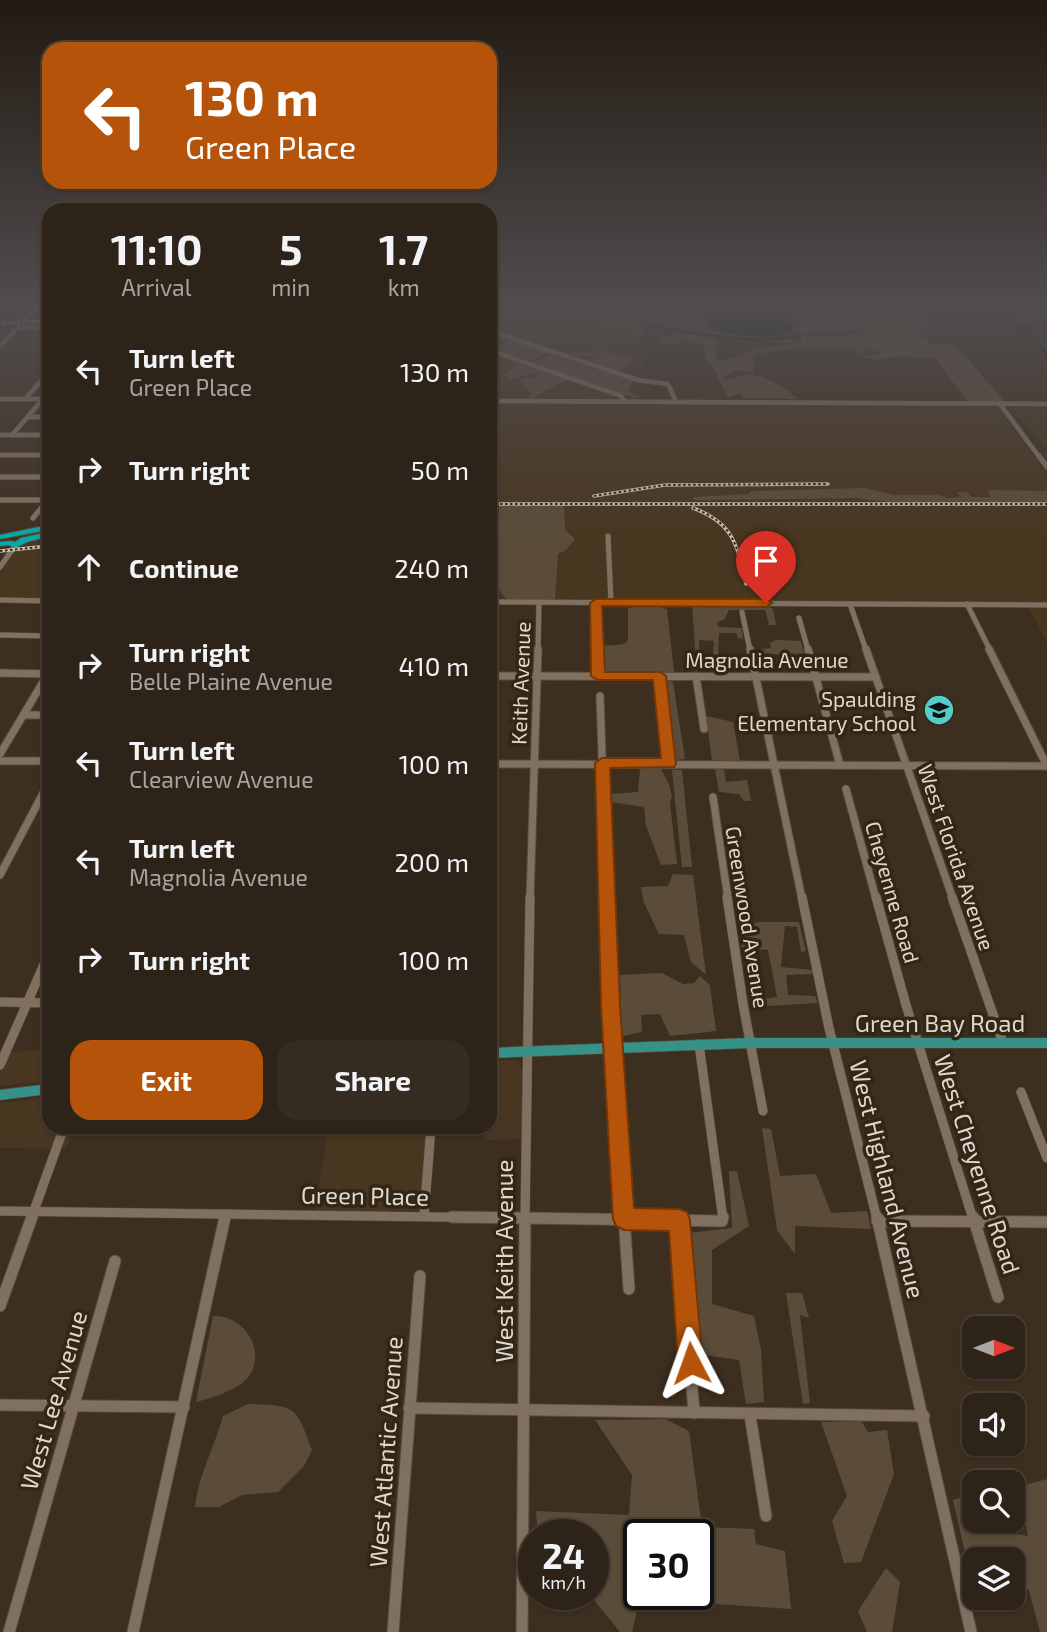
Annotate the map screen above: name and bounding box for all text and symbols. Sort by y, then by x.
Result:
text: 130 m [185,67,319,126]
icon: left [70,70,161,161]
text: Green Place [185,127,356,165]
text: 11:10 [111,223,202,273]
text: 5 [279,223,302,273]
text: 1.7 [379,223,428,273]
text: Arrival [122,273,192,301]
text: min [271,273,310,301]
text: km [388,273,420,301]
text: Turn left [129,342,235,373]
icon: left [70,352,108,390]
text: 130 m [400,356,469,387]
text: Green Place [129,373,252,401]
icon: right [70,450,108,488]
text: Turn right [129,454,250,485]
text: 50 m [411,454,469,485]
pin [736,531,796,603]
icon: arrive [747,542,785,580]
icon: ahead [70,548,108,586]
text: Continue [129,552,239,583]
text: 240 m [394,552,469,583]
street label: Keith Avenue [505,621,535,745]
text: Turn right [129,636,250,667]
icon: right [70,646,108,684]
street label: Magnolia Avenue [685,647,849,672]
text: 410 m [398,650,469,681]
text: Belle Plaine Avenue [129,667,333,695]
place label: Spaulding Elementary School [737,686,917,735]
school or university icon: Spaulding Elementary School [922,693,956,727]
text: Turn left [129,734,235,765]
icon: left [70,744,108,782]
text: 100 m [399,748,469,779]
street label: West Florida Avenue [913,761,1001,953]
text: Clearview Avenue [129,765,314,793]
street label: Cheyenne Road [861,818,925,966]
street label: Greenwood Avenue [721,824,775,1010]
text: Turn left [129,832,235,863]
icon: left [70,842,108,880]
text: 200 m [394,846,469,877]
text: Magnolia Avenue [129,863,308,891]
icon: right [70,940,108,978]
text: Turn right [129,944,250,975]
text: 100 m [399,944,469,975]
street label: Green Bay Road [855,1008,1025,1037]
button: Exit [70,1040,263,1120]
button: Share [277,1040,469,1120]
street label: West Cheyenne Road [929,1051,1027,1277]
street label: West Highland Avenue [844,1057,932,1301]
street label: West Keith Avenue [489,1160,518,1362]
street label: Green Place [301,1179,429,1211]
street label: West Lee Avenue [14,1307,92,1493]
north arrow [962,1316,1026,1379]
map controls [962,1316,1025,1610]
position arrow [654,1326,728,1400]
street label: West Atlantic Avenue [362,1336,408,1568]
button: sound [962,1393,1025,1456]
button: search [962,1470,1025,1533]
speed limit sign: 30 [623,1519,714,1610]
text: 24 [542,1534,585,1576]
button: layers [962,1547,1025,1610]
text: km/h [541,1571,586,1593]

